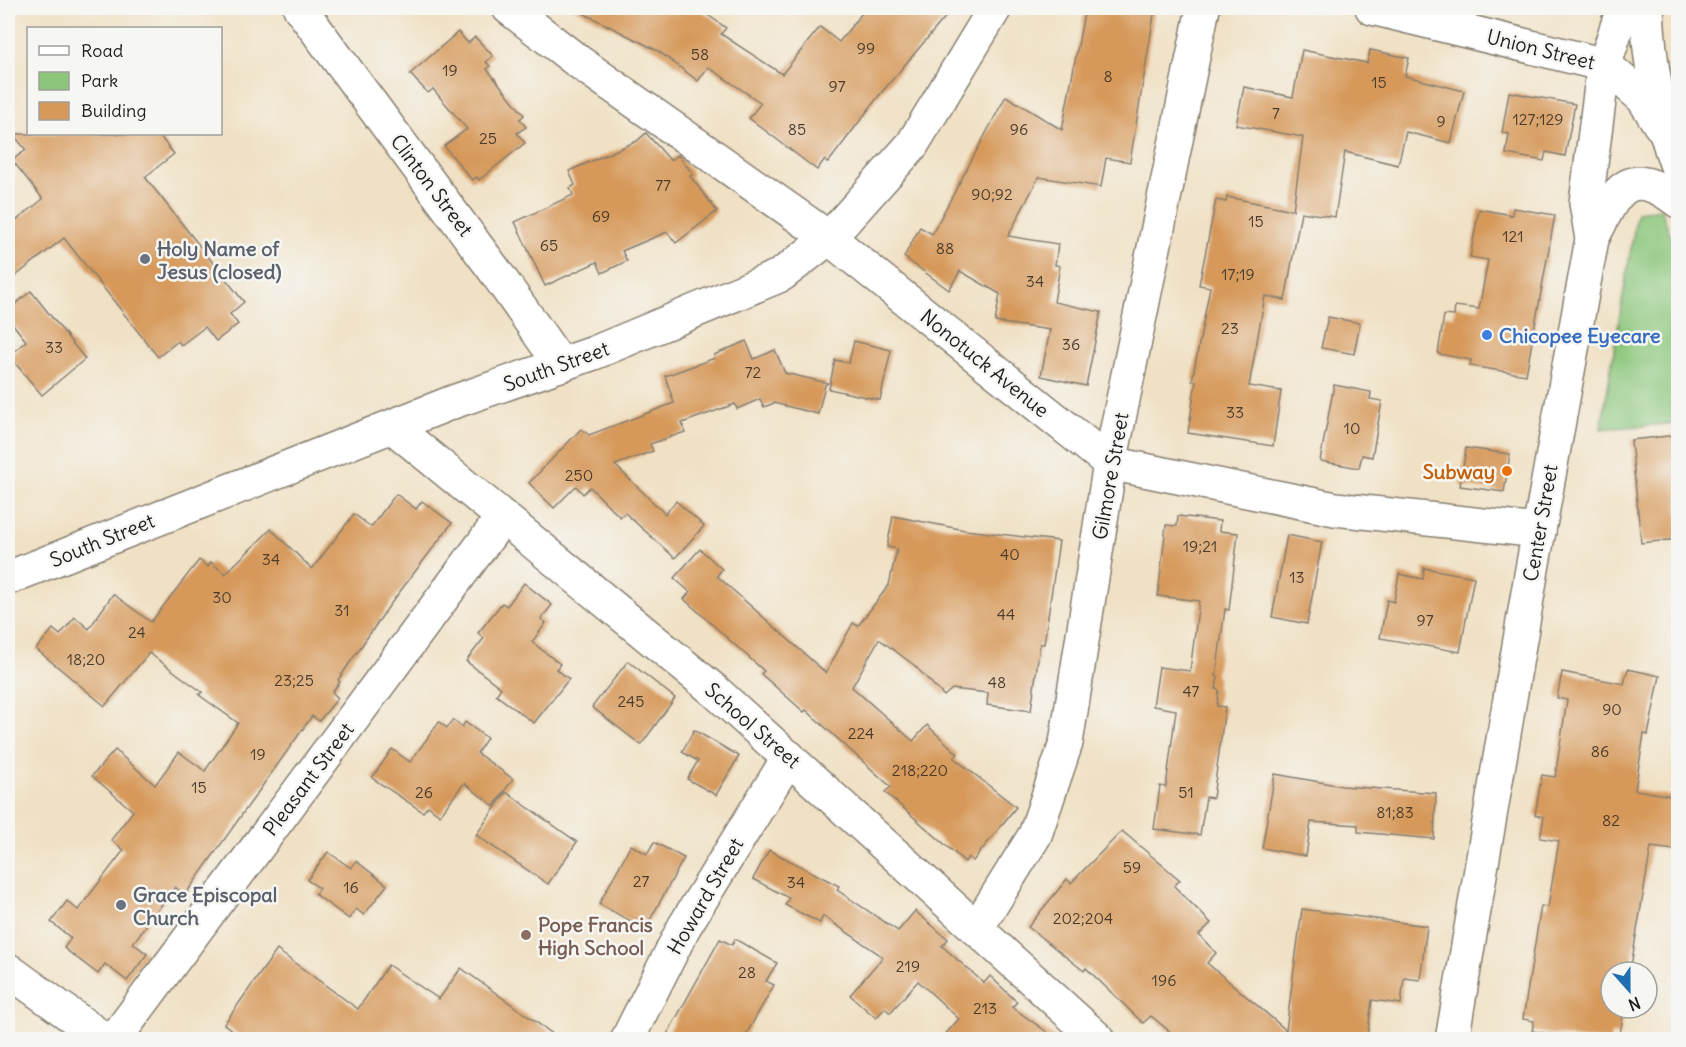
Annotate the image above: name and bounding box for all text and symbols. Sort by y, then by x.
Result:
street label: Union Street [1484,24,1598,75]
legend [27,27,222,135]
house number: 99 [857,38,875,58]
text: Road [81,39,124,62]
house number: 58 [691,44,709,64]
house number: 19 [442,60,458,80]
house number: 8 [1103,66,1113,86]
text: Park [81,69,118,92]
house number: 15 [1371,72,1387,92]
house number: 97 [828,76,846,96]
text: Building [81,99,146,122]
house number: 7 [1272,103,1280,123]
house number: 127;129 [1512,109,1564,129]
house number: 9 [1436,111,1446,131]
house number: 85 [788,119,806,139]
house number: 96 [1010,119,1028,139]
house number: 25 [479,128,497,148]
street label: Clinton Street [386,129,479,241]
house number: 77 [655,175,671,195]
house number: 90;92 [971,184,1013,204]
house number: 69 [592,206,610,226]
house number: 15 [1248,211,1264,231]
house number: 121 [1502,226,1524,246]
house number: 65 [540,235,558,255]
place label: Holy Name of Jesus (closed) [157,236,281,284]
house number: 88 [936,238,954,258]
marker: Holy Name of Jesus (closed) [138,252,152,266]
house number: 17;19 [1221,264,1255,284]
house number: 34 [1026,271,1044,291]
street label: Nonotuck Avenue [916,304,1054,422]
house number: 23 [1221,318,1239,338]
place label: Chicopee Eyecare [1499,323,1661,348]
marker: Chicopee Eyecare [1480,328,1494,342]
house number: 36 [1062,334,1080,354]
street label: South Street [500,335,612,397]
house number: 33 [45,337,63,357]
house number: 72 [745,362,762,382]
house number: 33 [1226,402,1244,422]
street label: Gilmore Street [1087,410,1134,542]
house number: 10 [1344,418,1360,438]
place label: Subway [1423,459,1495,484]
street label: Center Street [1517,462,1563,583]
marker: Subway [1500,464,1514,478]
house number: 250 [565,465,593,485]
street label: South Street [46,508,158,572]
house number: 19;21 [1183,536,1217,556]
house number: 40 [1000,544,1020,564]
house number: 34 [262,549,280,569]
house number: 13 [1289,567,1305,587]
house number: 30 [212,587,232,607]
house number: 31 [334,600,350,620]
house number: 44 [997,604,1015,624]
house number: 97 [1416,610,1434,630]
house number: 24 [128,622,146,642]
house number: 18;20 [67,649,105,669]
house number: 23;25 [274,670,314,690]
house number: 48 [988,672,1006,692]
street label: School Street [700,677,806,773]
house number: 47 [1183,681,1200,701]
house number: 245 [618,691,644,711]
house number: 90 [1602,699,1622,719]
street label: Pleasant Street [257,717,359,841]
house number: 224 [848,723,874,743]
house number: 86 [1591,741,1609,761]
house number: 19 [250,744,266,764]
house number: 218;220 [892,760,948,780]
house number: 15 [191,777,207,797]
house number: 26 [415,782,433,802]
house number: 51 [1178,782,1194,802]
house number: 81;83 [1376,802,1414,822]
house number: 82 [1602,810,1620,830]
street label: Howard Street [662,833,749,959]
house number: 59 [1123,857,1141,877]
house number: 27 [633,871,649,891]
house number: 34 [787,872,805,892]
house number: 16 [343,877,359,897]
place label: Grace Episcopal Church [133,882,277,930]
marker: Grace Episcopal Church [114,898,128,912]
house number: 202;204 [1053,908,1113,928]
place label: Pope Francis High School [538,912,653,960]
marker: Pope Francis High School [519,928,533,942]
house number: 219 [896,956,920,976]
north arrow [1599,960,1659,1020]
house number: 28 [738,962,756,982]
house number: 196 [1152,970,1176,990]
text: N [1626,993,1643,1015]
house number: 213 [973,998,997,1018]

